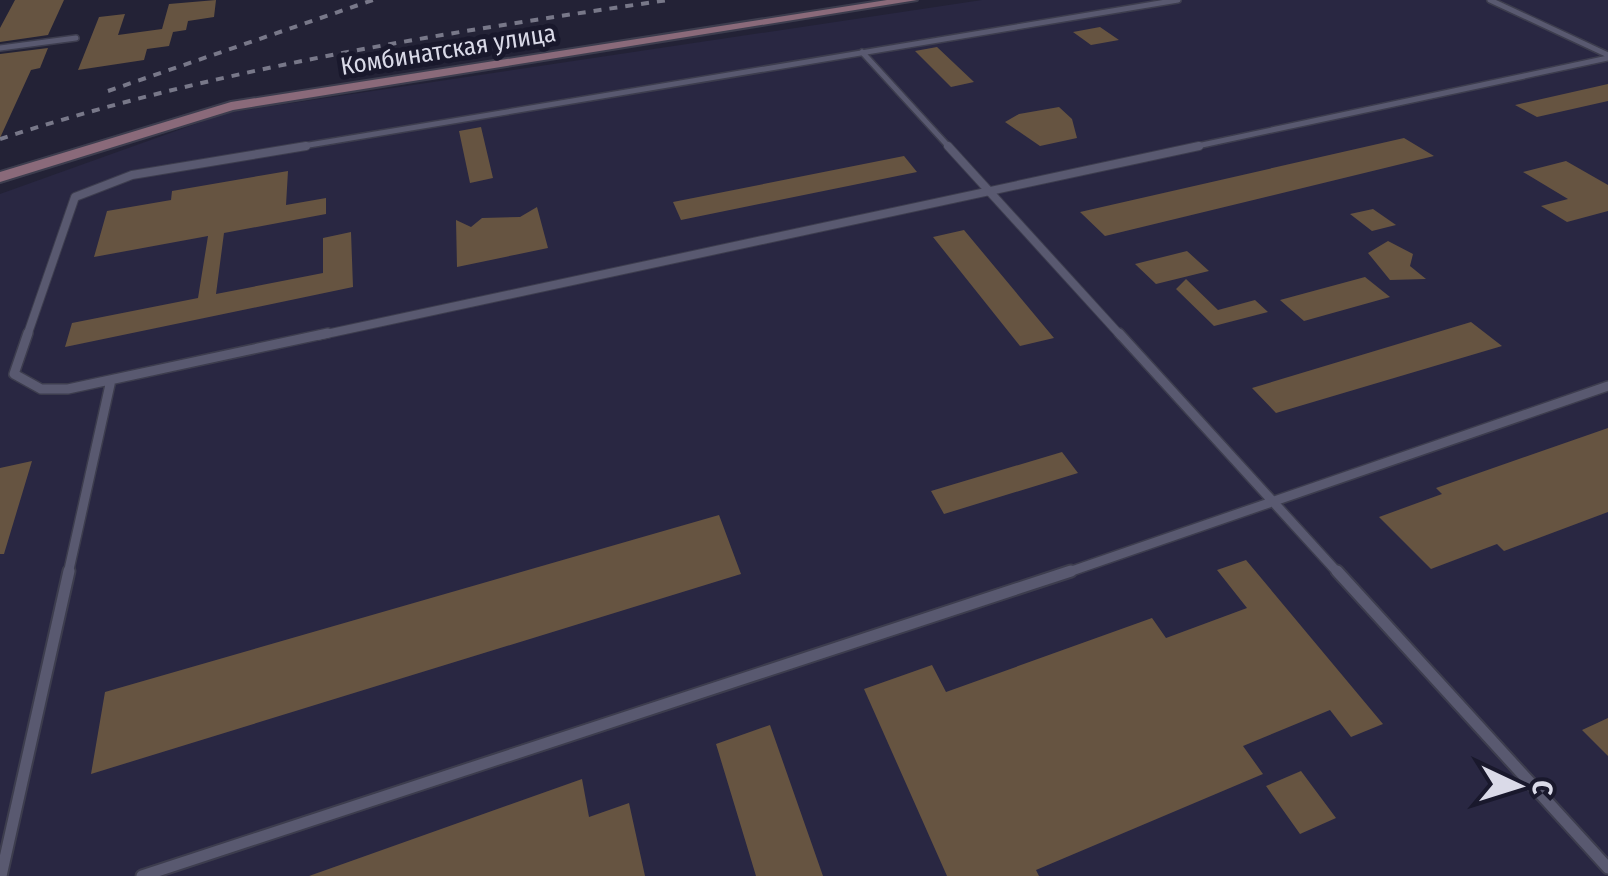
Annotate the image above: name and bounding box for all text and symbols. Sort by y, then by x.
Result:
street label: Комбинатская улица [338,18,558,82]
north arrow [1468,736,1568,836]
text: С [1525,779,1559,796]

